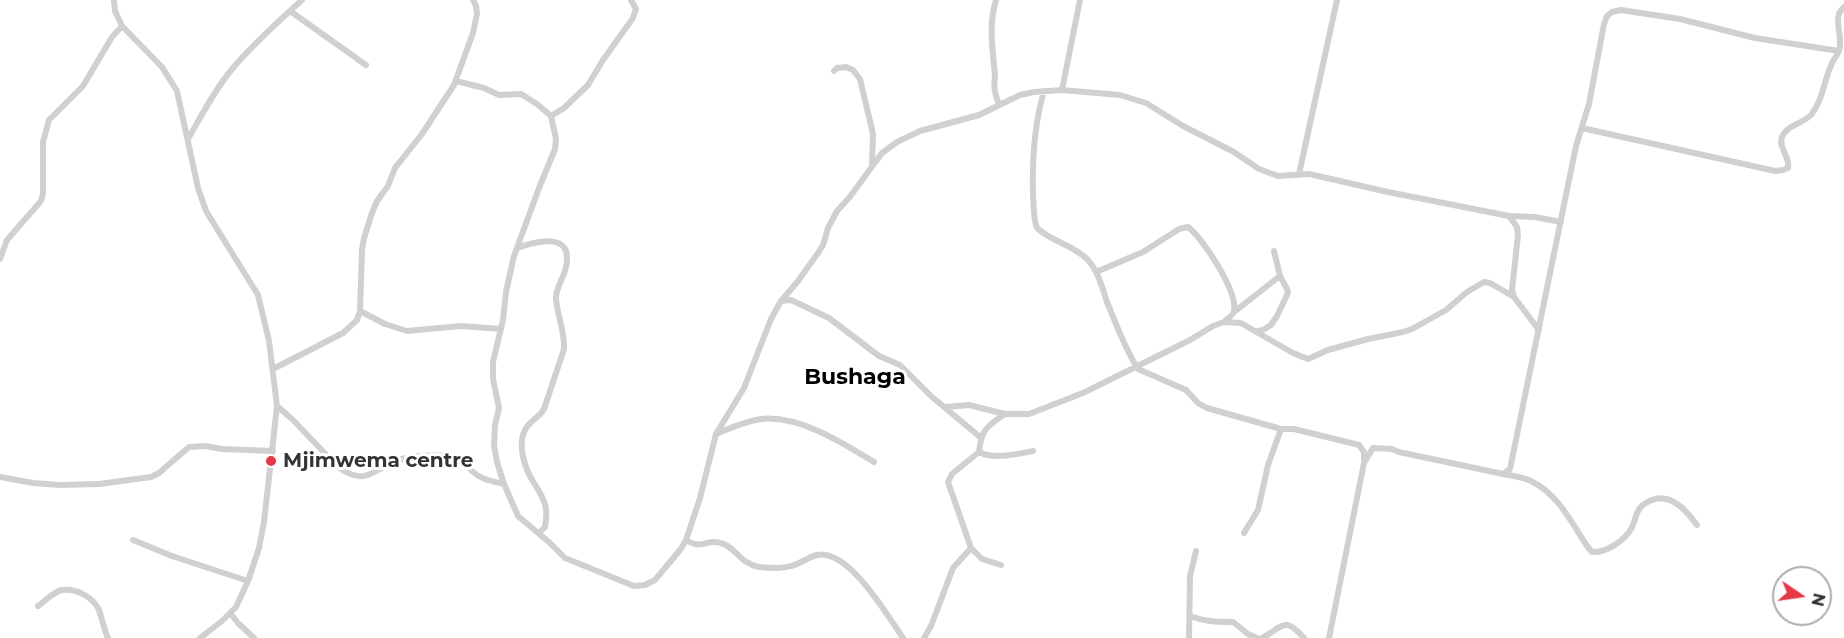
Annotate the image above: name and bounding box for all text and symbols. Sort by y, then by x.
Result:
district label: Bushaga [804,365,906,391]
place label: Mjimwema centre [283,449,473,473]
marker: Mjimwema centre [264,454,278,468]
north arrow [1772,566,1832,626]
text: N [1807,591,1829,608]

